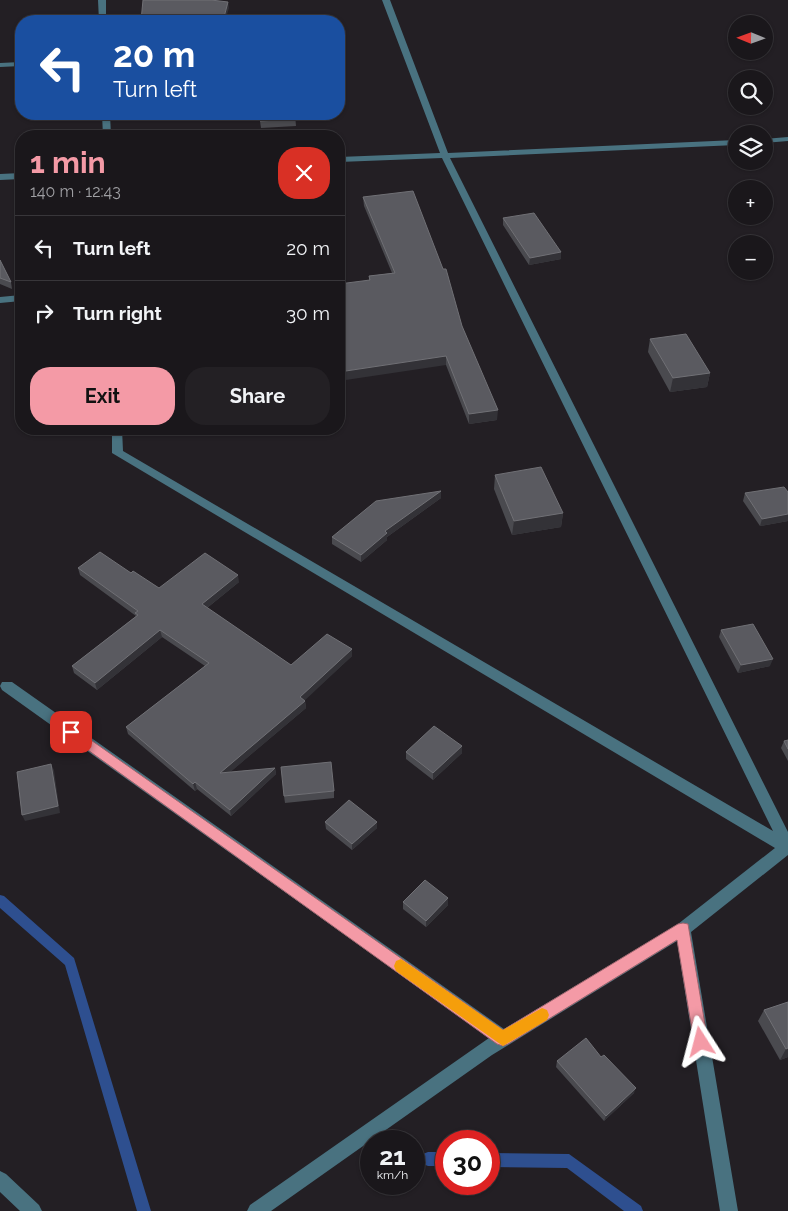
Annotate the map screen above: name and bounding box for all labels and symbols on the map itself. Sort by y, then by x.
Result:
north arrow [728,15,772,60]
pin [50,711,92,753]
position arrow [674,1015,726,1067]
speed limit sign: 30 [435,1130,500,1195]

